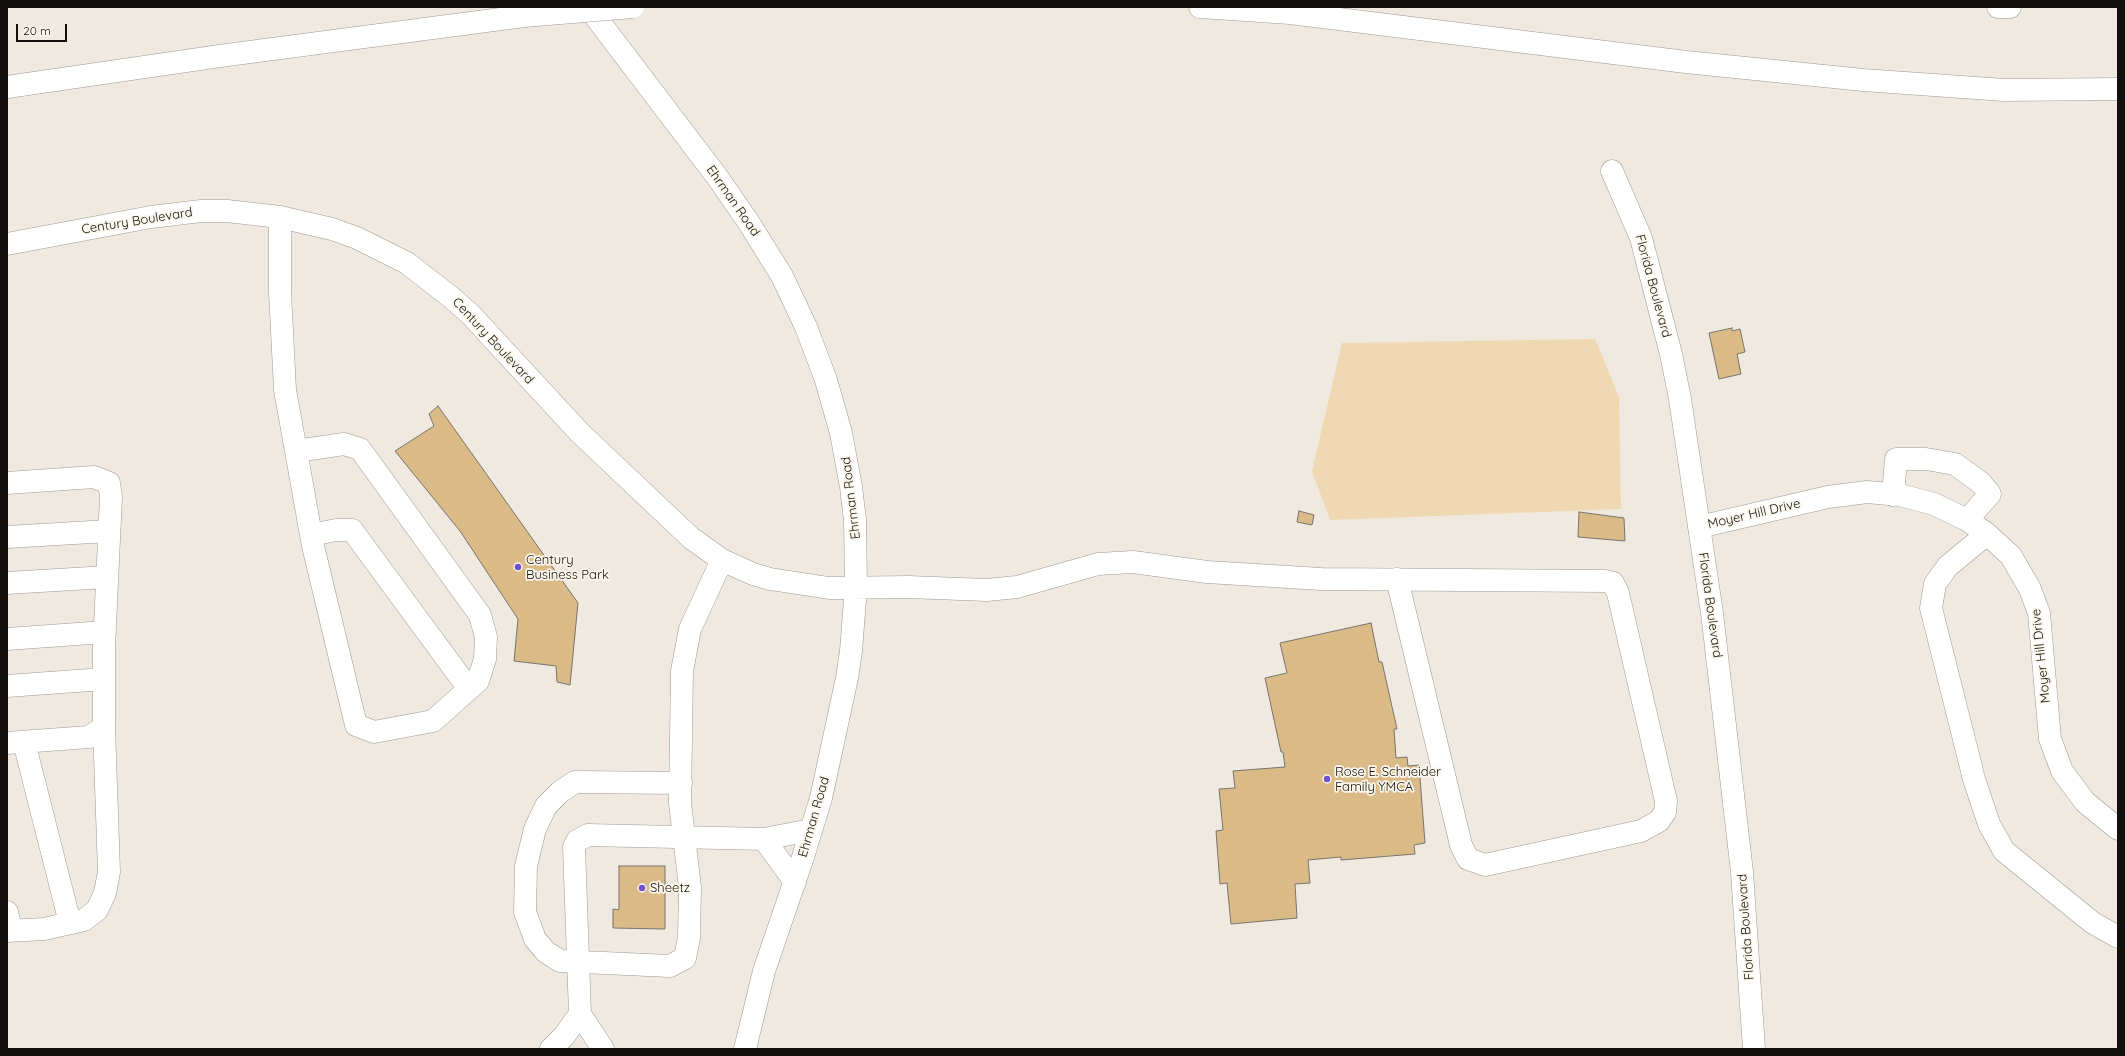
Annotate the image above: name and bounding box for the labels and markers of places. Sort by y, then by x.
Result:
place label: Century Business Park [526,552,609,583]
marker: Century Business Park [513,562,523,572]
place label: Rose E. Schneider Family YMCA [1335,764,1441,795]
marker: Rose E. Schneider Family YMCA [1322,774,1332,784]
place label: Sheetz [650,880,690,896]
marker: Sheetz [637,883,647,893]

